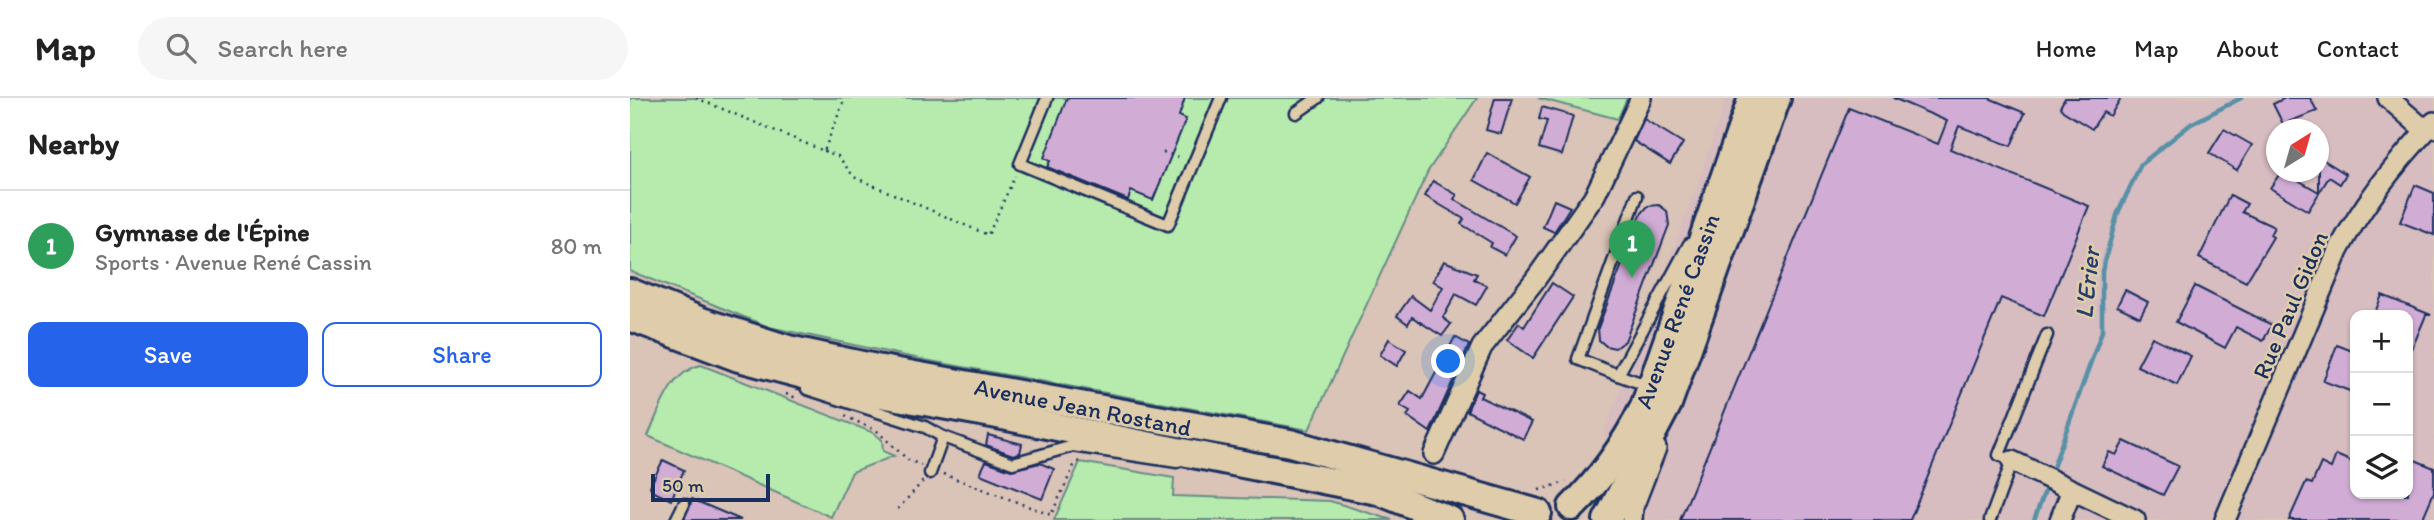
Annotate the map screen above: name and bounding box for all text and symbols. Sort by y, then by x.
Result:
search box [138,17,628,80]
text: Map [35,29,96,68]
icon: search [162,29,200,67]
text: Search here [218,32,348,64]
text: Home [2036,34,2096,63]
text: Map [2134,34,2178,63]
text: About [2216,34,2279,63]
text: Contact [2317,34,2399,63]
north arrow [2266,119,2329,182]
text: Nearby [28,125,119,162]
street label: Avenue René Cassin [1628,209,1726,412]
text: Gymnase de l'Épine [95,216,310,248]
pin: 1 [1609,220,1655,278]
street label: Rue Paul Gidon [2246,226,2334,383]
text: 1 [46,232,56,260]
text: 80 m [551,232,602,260]
water label: L'Erier [2067,243,2107,320]
text: Sports · Avenue René Cassin [95,248,372,276]
map controls [2350,310,2413,499]
button: + [2350,310,2413,373]
button: Save [28,322,308,387]
button: Share [322,322,602,387]
your location [1431,344,1465,378]
street label: Avenue Jean Rostand [972,372,1194,442]
button: − [2350,373,2413,436]
button: layers [2350,436,2413,499]
scale bar [651,471,770,503]
text: 50 m [662,474,704,497]

